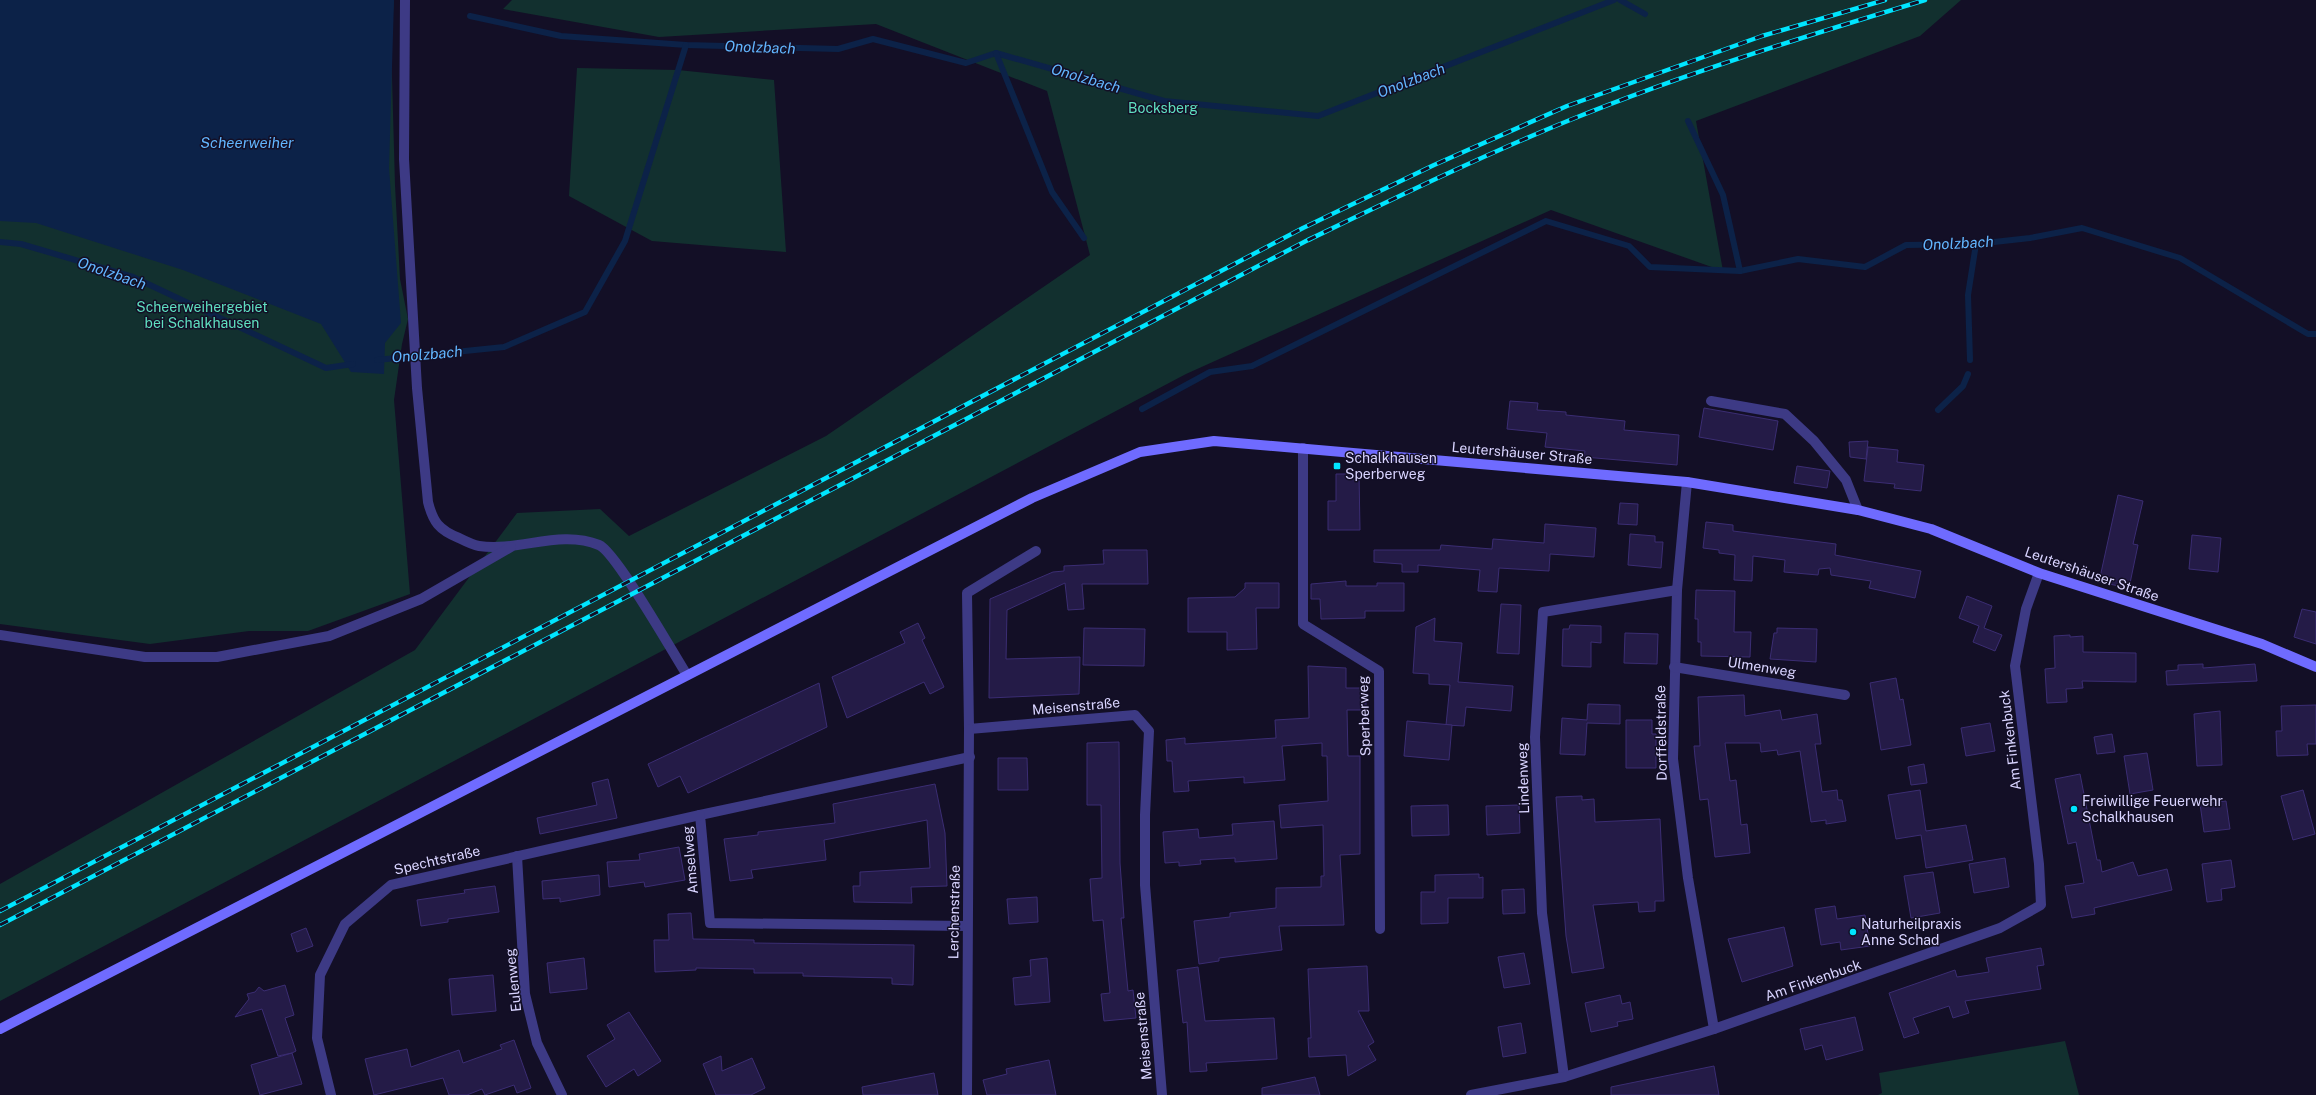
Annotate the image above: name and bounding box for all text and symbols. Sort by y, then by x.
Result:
water label: Onolzbach [724,37,796,57]
water label: Onolzbach [1375,59,1447,101]
water label: Onolzbach [1049,60,1123,96]
park label: Bocksberg [1128,100,1198,116]
water label: Scheerweiher [200,134,294,151]
water label: Onolzbach [1922,233,1994,253]
water label: Onolzbach [76,253,148,293]
park label: Scheerweihergebiet bei Schalkhausen [136,299,268,331]
water label: Onolzbach [391,342,463,366]
street label: Leutershäuser Straße [1451,439,1593,467]
place label: Schalkhausen Sperberweg [1345,450,1437,482]
marker: Schalkhausen Sperberweg [1332,461,1342,471]
street label: Leutershäuser Straße [2023,543,2161,605]
street label: Ulmenweg [1727,654,1798,680]
street label: Sperberweg [1355,675,1373,756]
street label: Dorffeldstraße [1652,685,1670,781]
street label: Am Finkenbuck [1996,689,2024,791]
street label: Meisenstraße [1031,694,1121,718]
street label: Lindenweg [1514,742,1532,814]
place label: Freiwillige Feuerwehr Schalkhausen [2082,793,2223,825]
marker: Freiwillige Feuerwehr Schalkhausen [2069,804,2079,814]
street label: Amselweg [679,825,701,895]
street label: Spechtstraße [392,842,482,878]
street label: Lerchenstraße [945,865,963,959]
place label: Naturheilpraxis Anne Schad [1861,916,1961,948]
marker: Naturheilpraxis Anne Schad [1848,927,1858,937]
street label: Eulenweg [502,947,524,1013]
street label: Am Finkenbuck [1763,956,1863,1004]
street label: Meisenstraße [1131,991,1155,1081]

